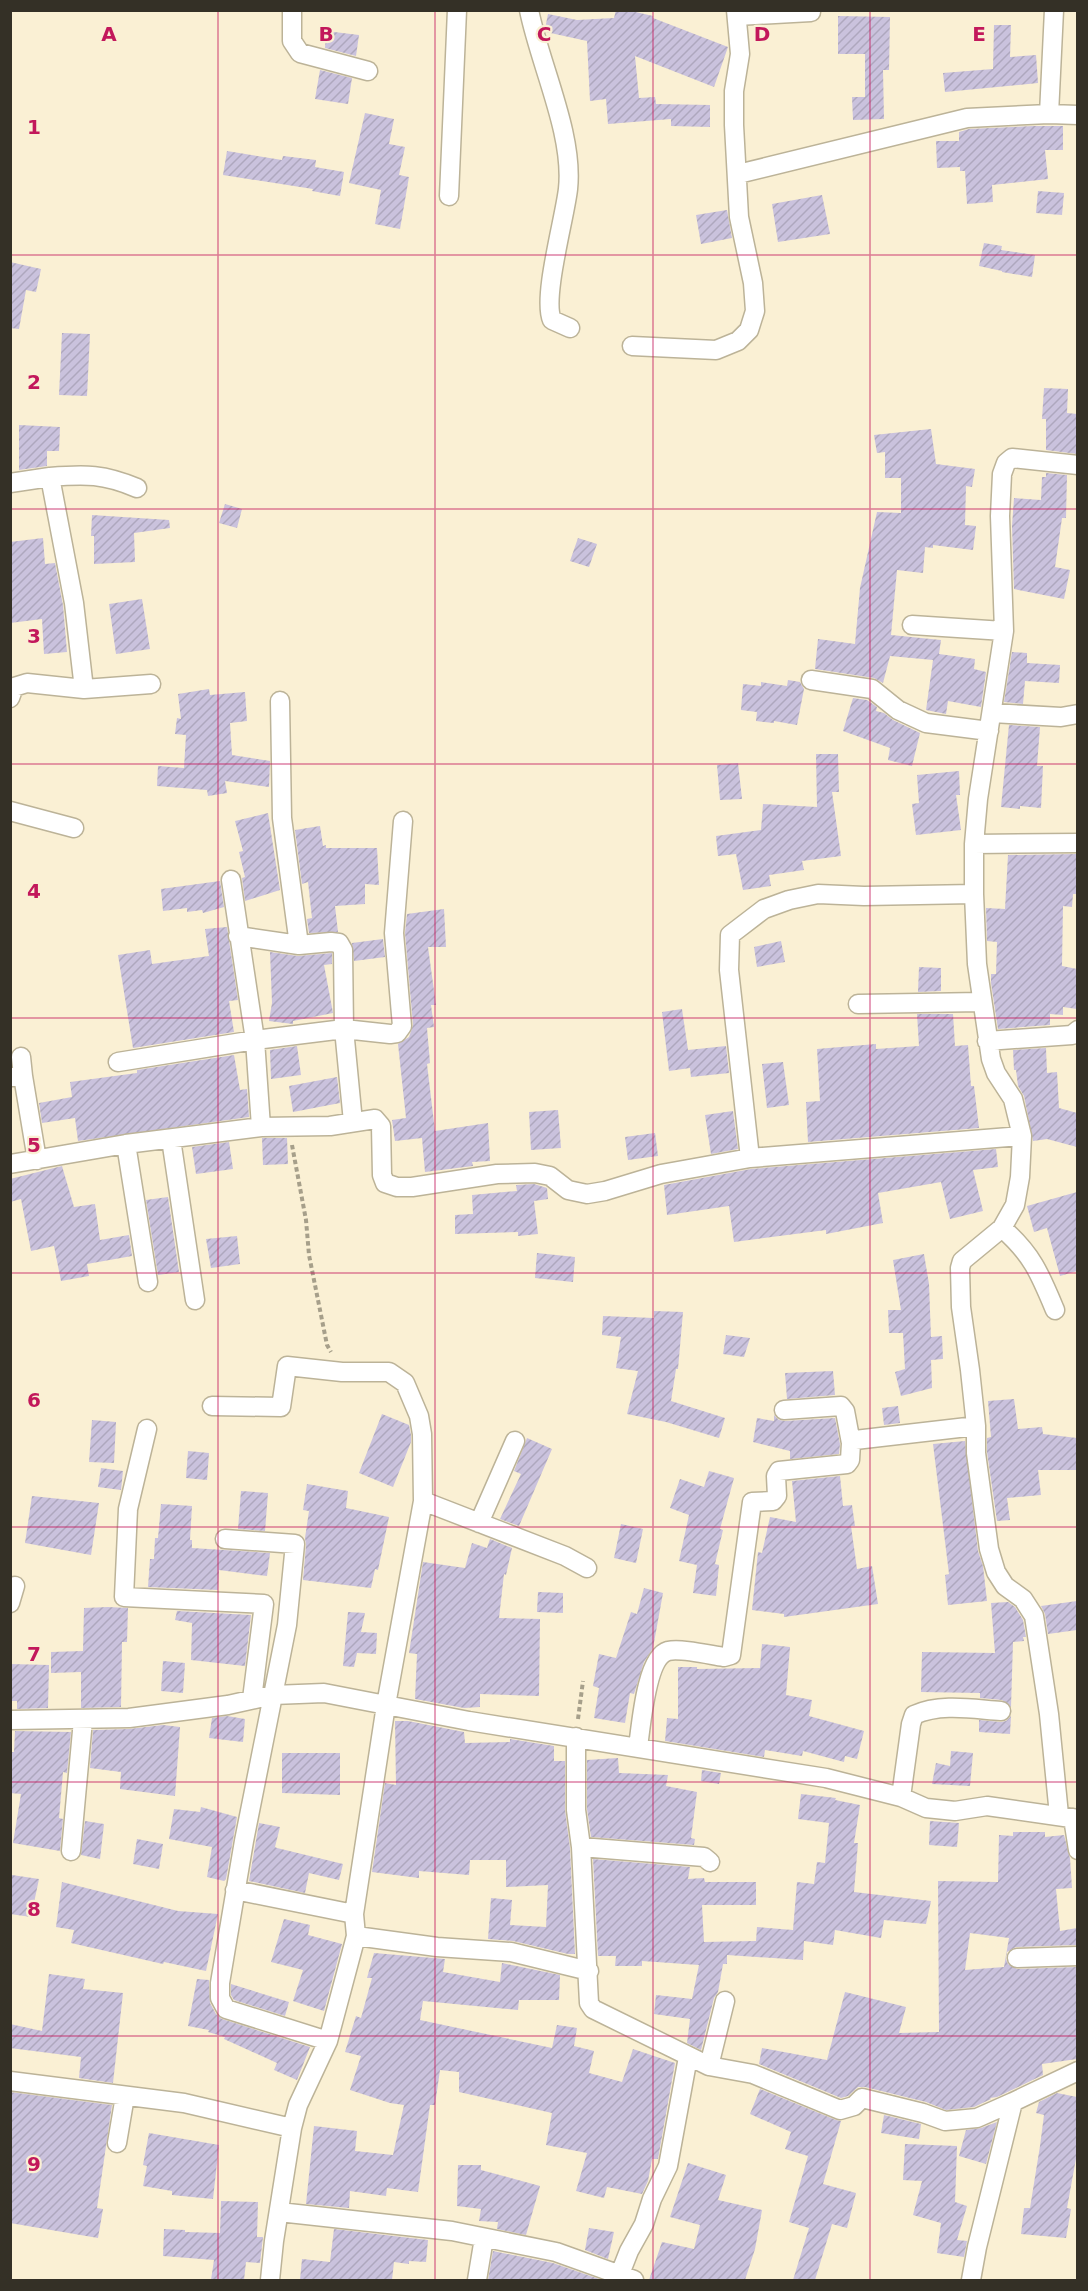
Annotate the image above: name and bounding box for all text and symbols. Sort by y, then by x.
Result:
text: A [101,22,117,46]
text: B [318,22,334,46]
text: C [537,22,551,46]
text: D [754,22,770,46]
text: E [972,22,986,46]
text: 1 [27,115,41,139]
text: 2 [27,370,41,394]
text: 3 [27,624,41,648]
text: 4 [27,879,41,903]
text: 5 [27,1133,41,1157]
text: 6 [27,1388,41,1412]
text: 7 [27,1642,41,1666]
text: 8 [27,1897,41,1921]
text: 9 [27,2152,41,2176]

